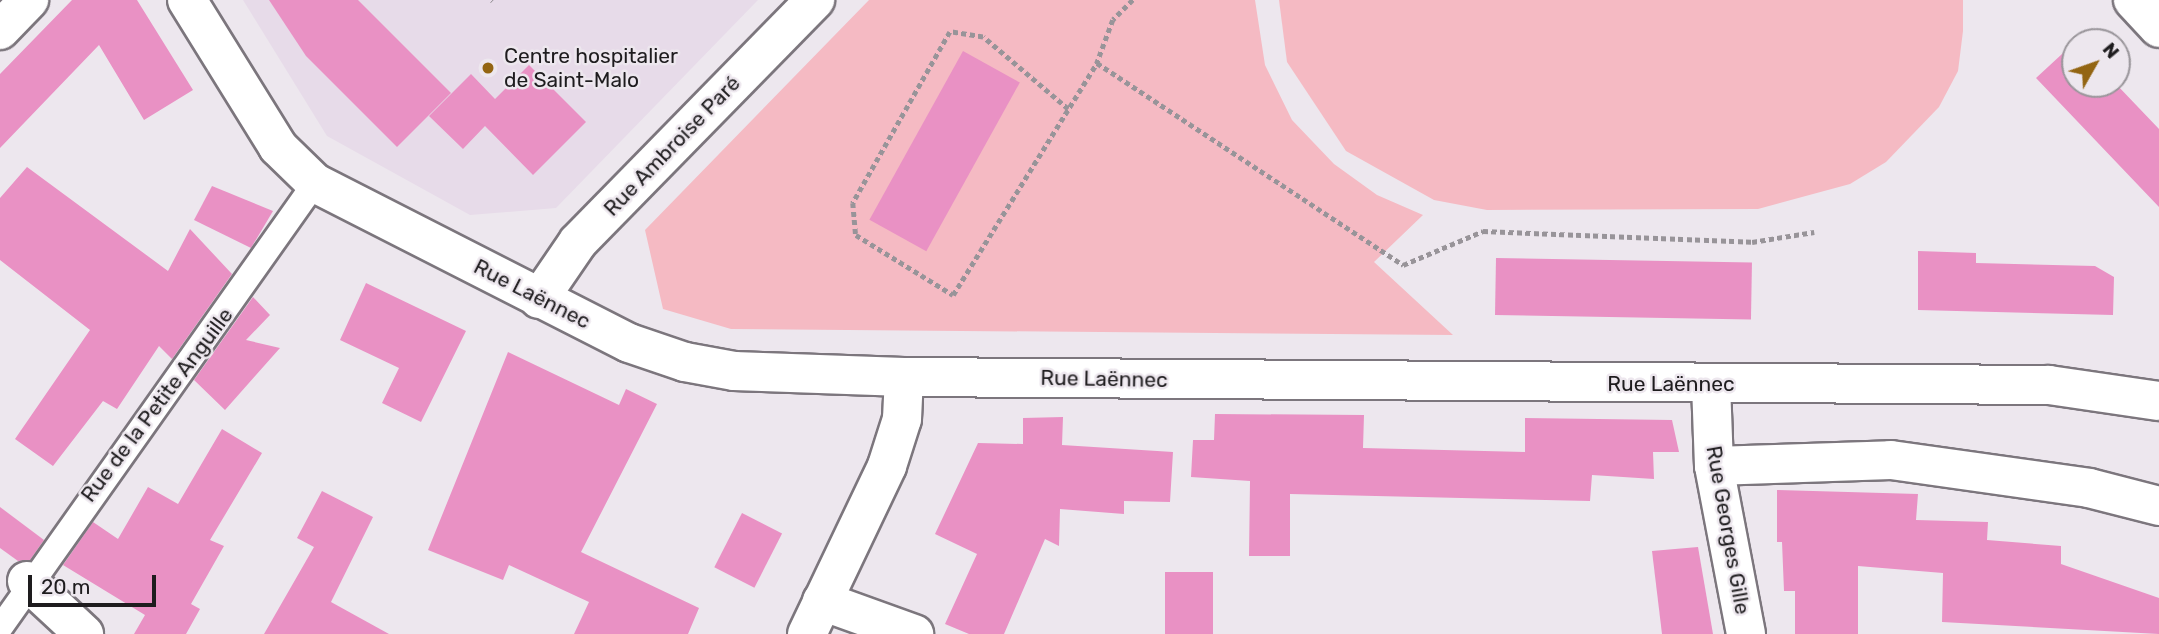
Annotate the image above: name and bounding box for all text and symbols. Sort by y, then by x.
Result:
north arrow [2061,28,2131,98]
text: N [2098,38,2124,63]
place label: Centre hospitalier de Saint-Malo [504,43,678,93]
marker: Centre hospitalier de Saint-Malo [478,58,498,78]
street label: Rue Ambroise Paré [599,71,745,221]
street label: Rue Laënnec [470,254,594,334]
street label: Rue de la Petite Anguille [76,303,238,507]
street label: Rue Laënnec [1040,365,1168,393]
street label: Rue Laënnec [1607,371,1735,397]
street label: Rue Georges Gille [1701,444,1755,616]
scale bar [32,560,159,604]
text: 20 m [41,574,90,599]

